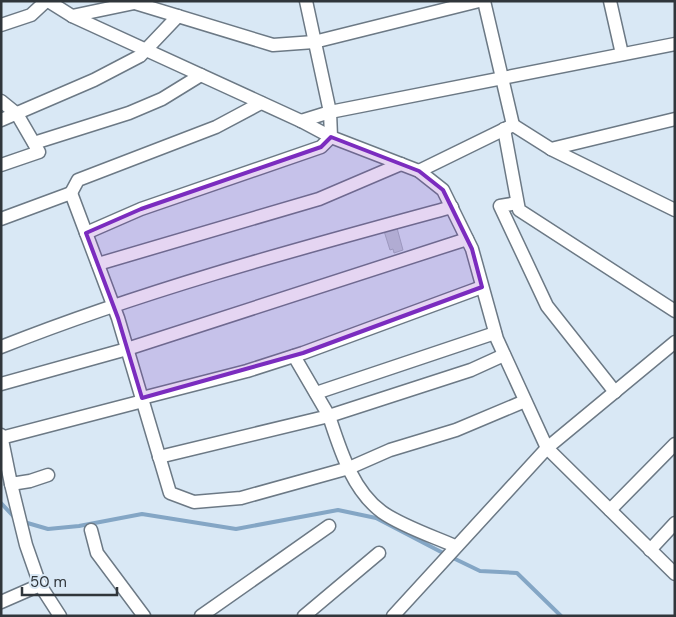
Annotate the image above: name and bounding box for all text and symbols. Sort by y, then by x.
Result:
scale bar [22,564,118,596]
text: 50 m [30,572,67,592]

